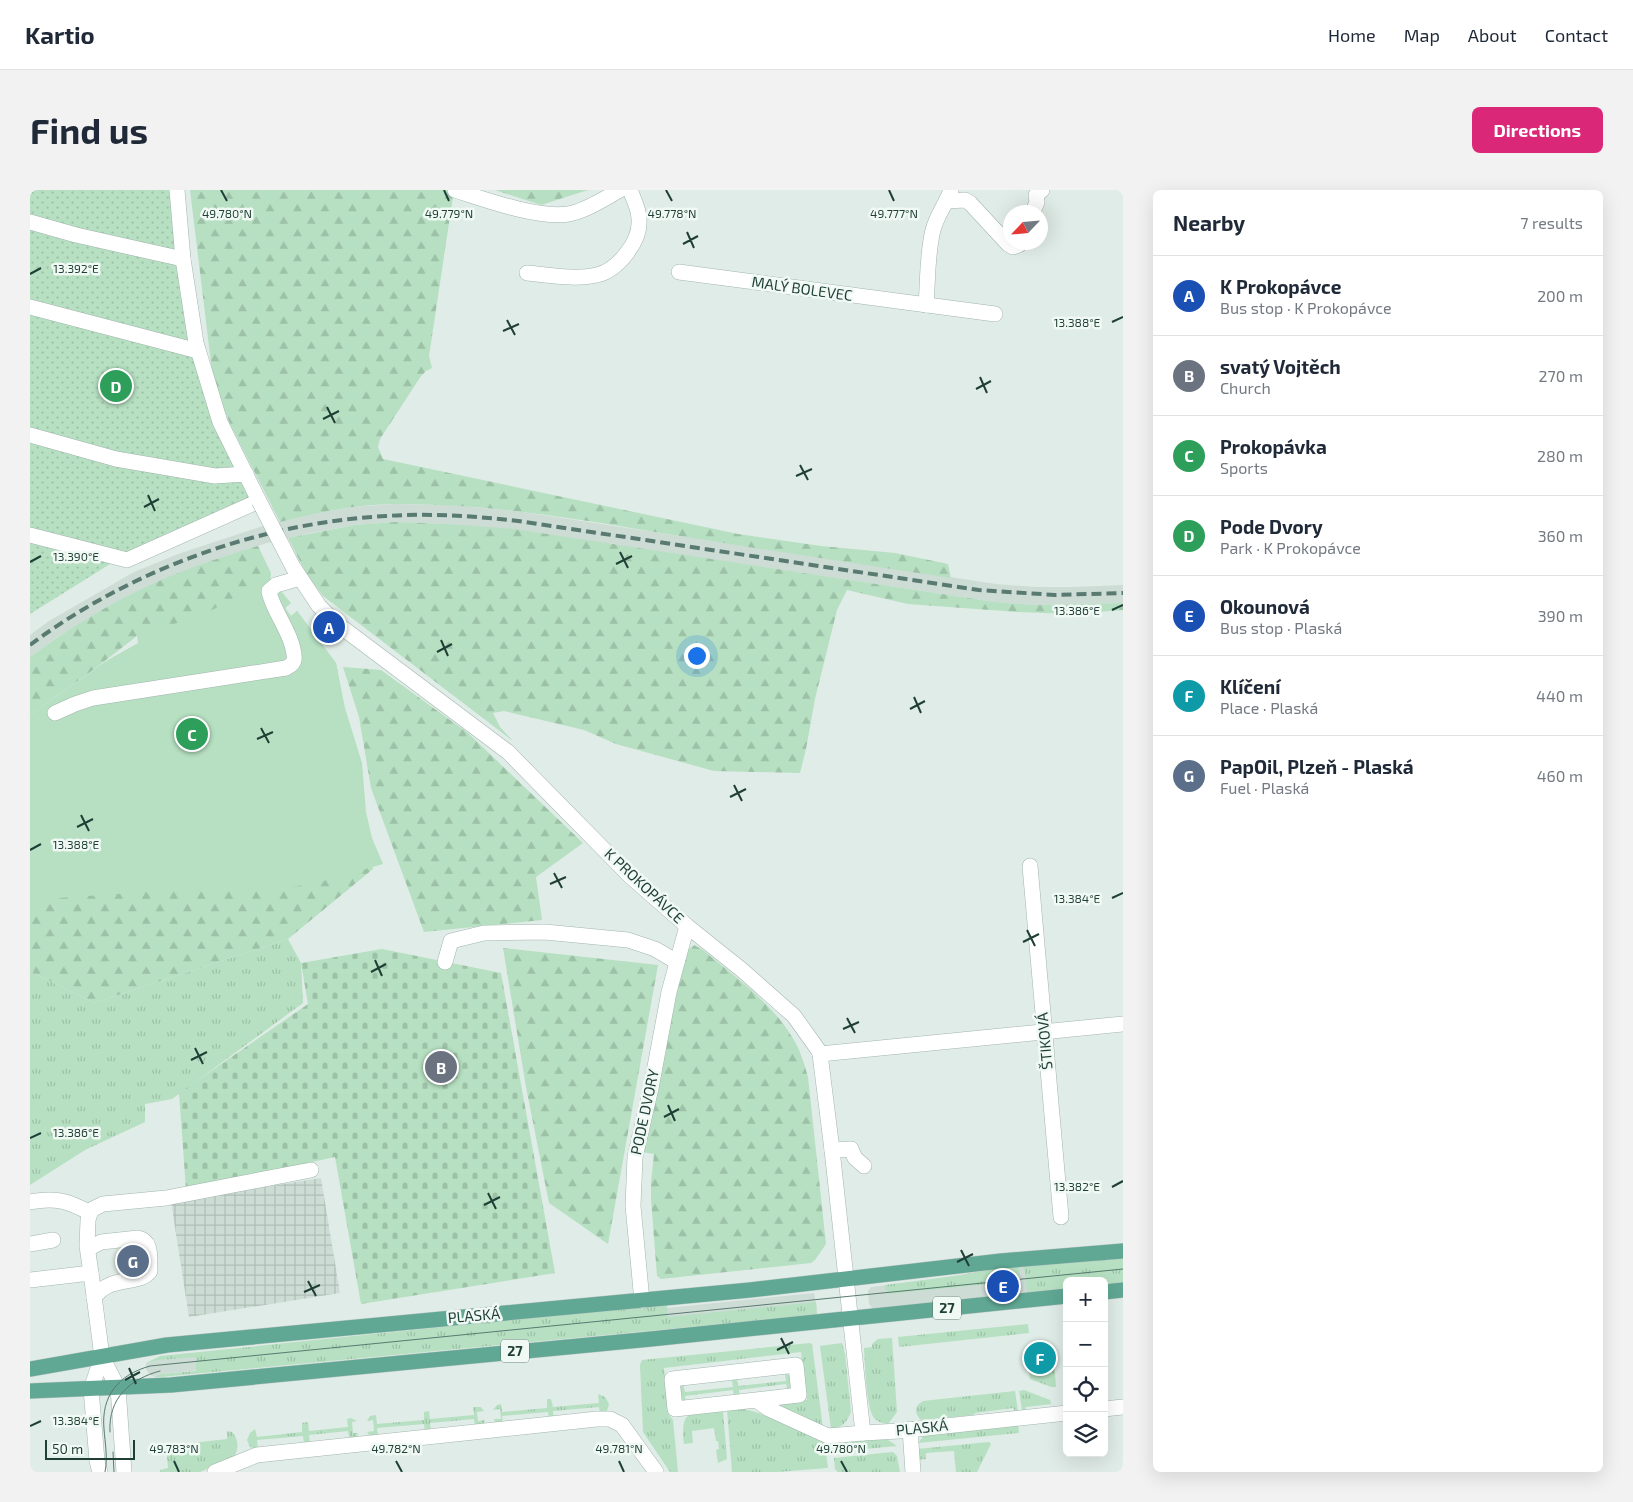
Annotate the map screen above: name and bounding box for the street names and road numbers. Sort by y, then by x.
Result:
street label: MALÝ BOLEVEC [751,272,854,304]
street label: K PROKOPÁVCE [601,844,688,927]
street label: ŠTIKOVÁ [1032,1011,1055,1070]
street label: PODE DVORY [626,1067,662,1156]
road number: 27 [933,1296,961,1320]
street label: PLASKÁ [447,1304,502,1326]
road number: 27 [501,1340,529,1362]
street label: PLASKÁ [895,1415,950,1439]

